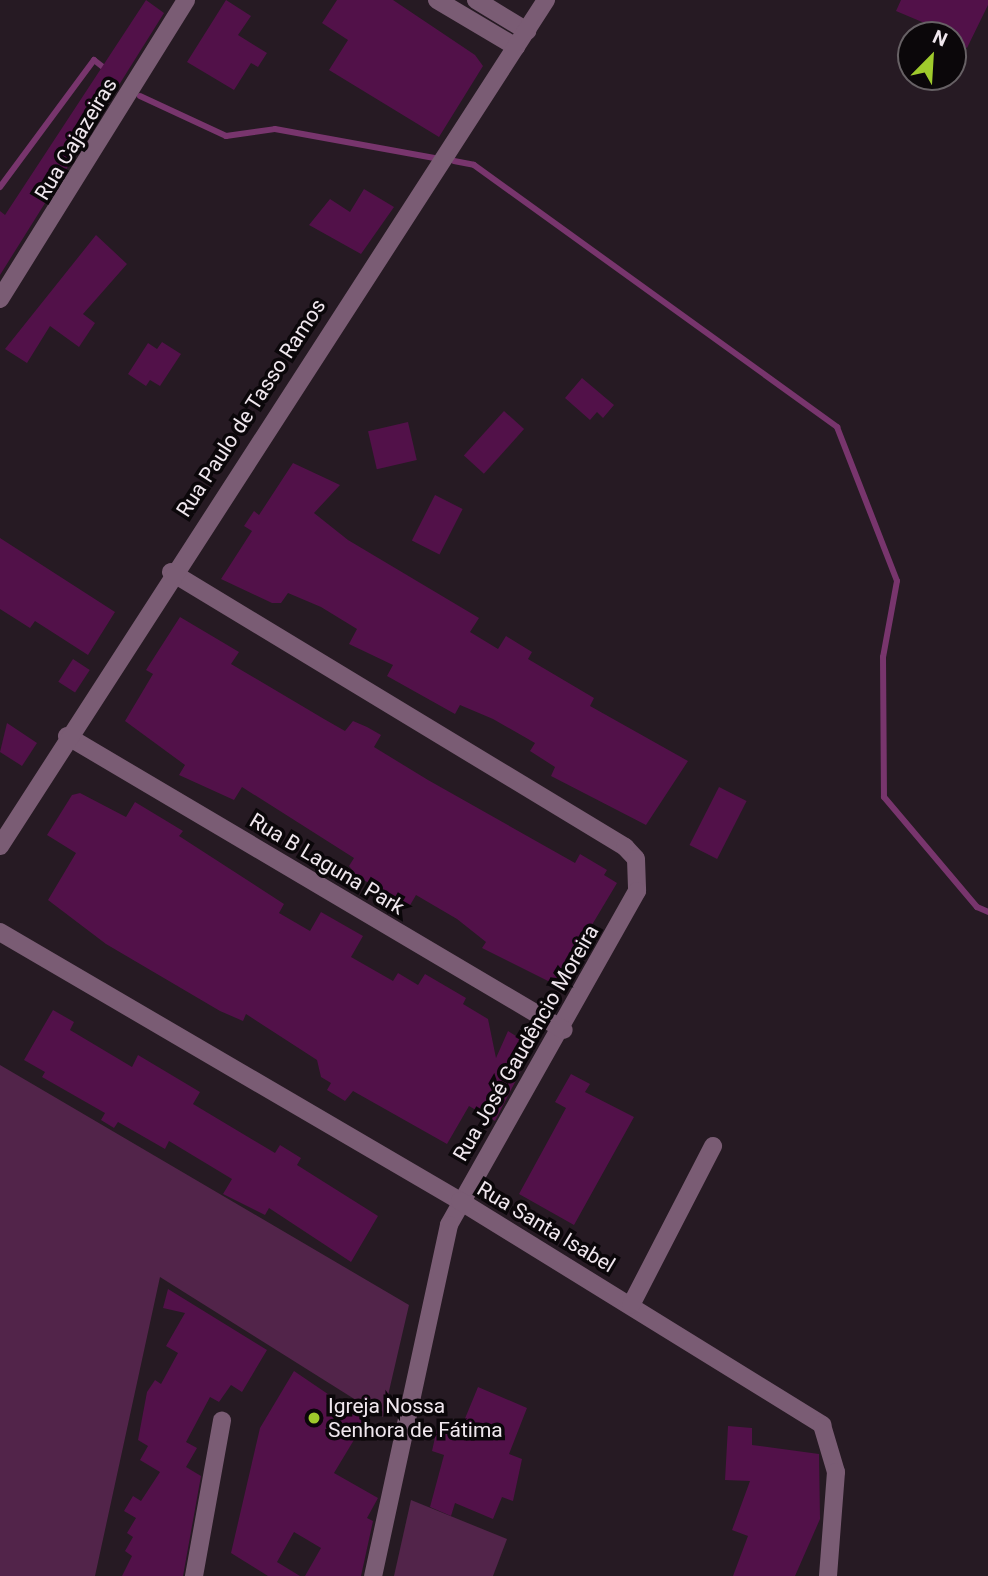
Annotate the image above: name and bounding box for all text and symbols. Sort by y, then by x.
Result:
north arrow [897,21,967,91]
text: N [929,25,951,51]
street label: Rua Cajazeiras [30,73,122,205]
street label: Rua Paulo de Tasso Ramos [171,294,331,522]
street label: Rua B Laguna Park [245,808,409,920]
street label: Rua José Gaudêncio Moreira [448,920,604,1166]
street label: Rua Santa Isabel [473,1176,619,1278]
place label: Igreja Nossa Senhora de Fátima [328,1393,503,1443]
marker: Igreja Nossa Senhora de Fátima [306,1410,322,1426]

